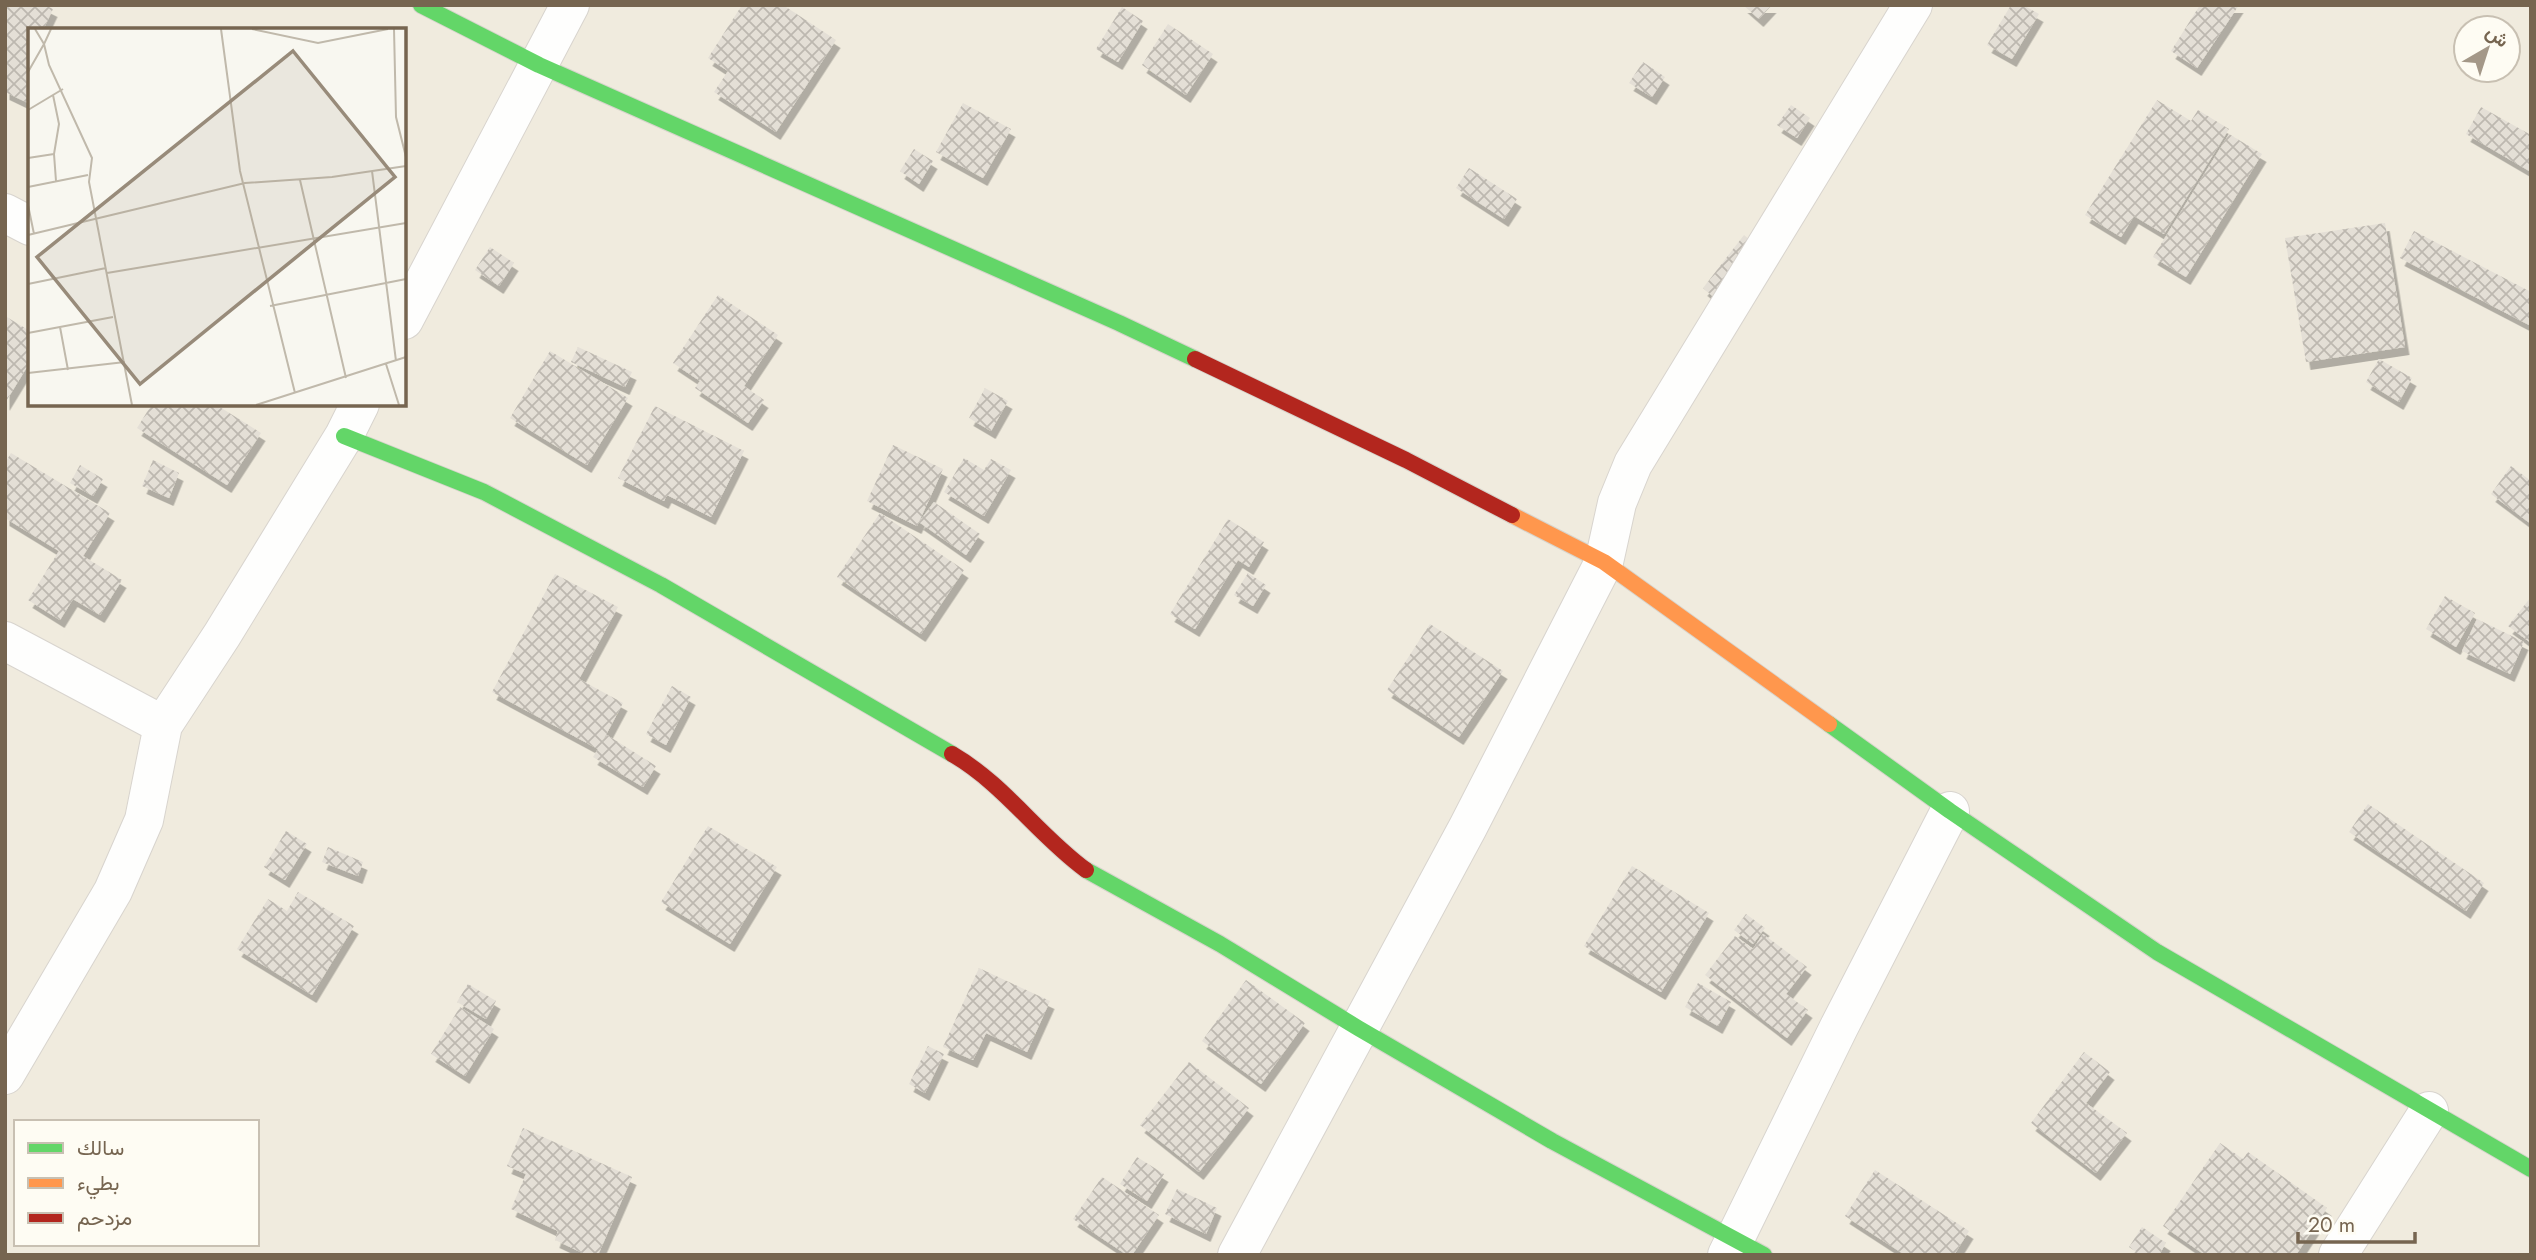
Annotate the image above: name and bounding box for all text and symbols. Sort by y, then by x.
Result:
north arrow [2452,14,2522,84]
text: ش [2480,18,2515,54]
inset map [28,28,406,406]
legend [14,1120,259,1246]
text: سالك [77,1133,124,1163]
text: بطيء [77,1168,120,1200]
scale bar [2298,1200,2415,1244]
text: مزدحم [77,1203,132,1233]
text: 20 m [2308,1210,2355,1240]

